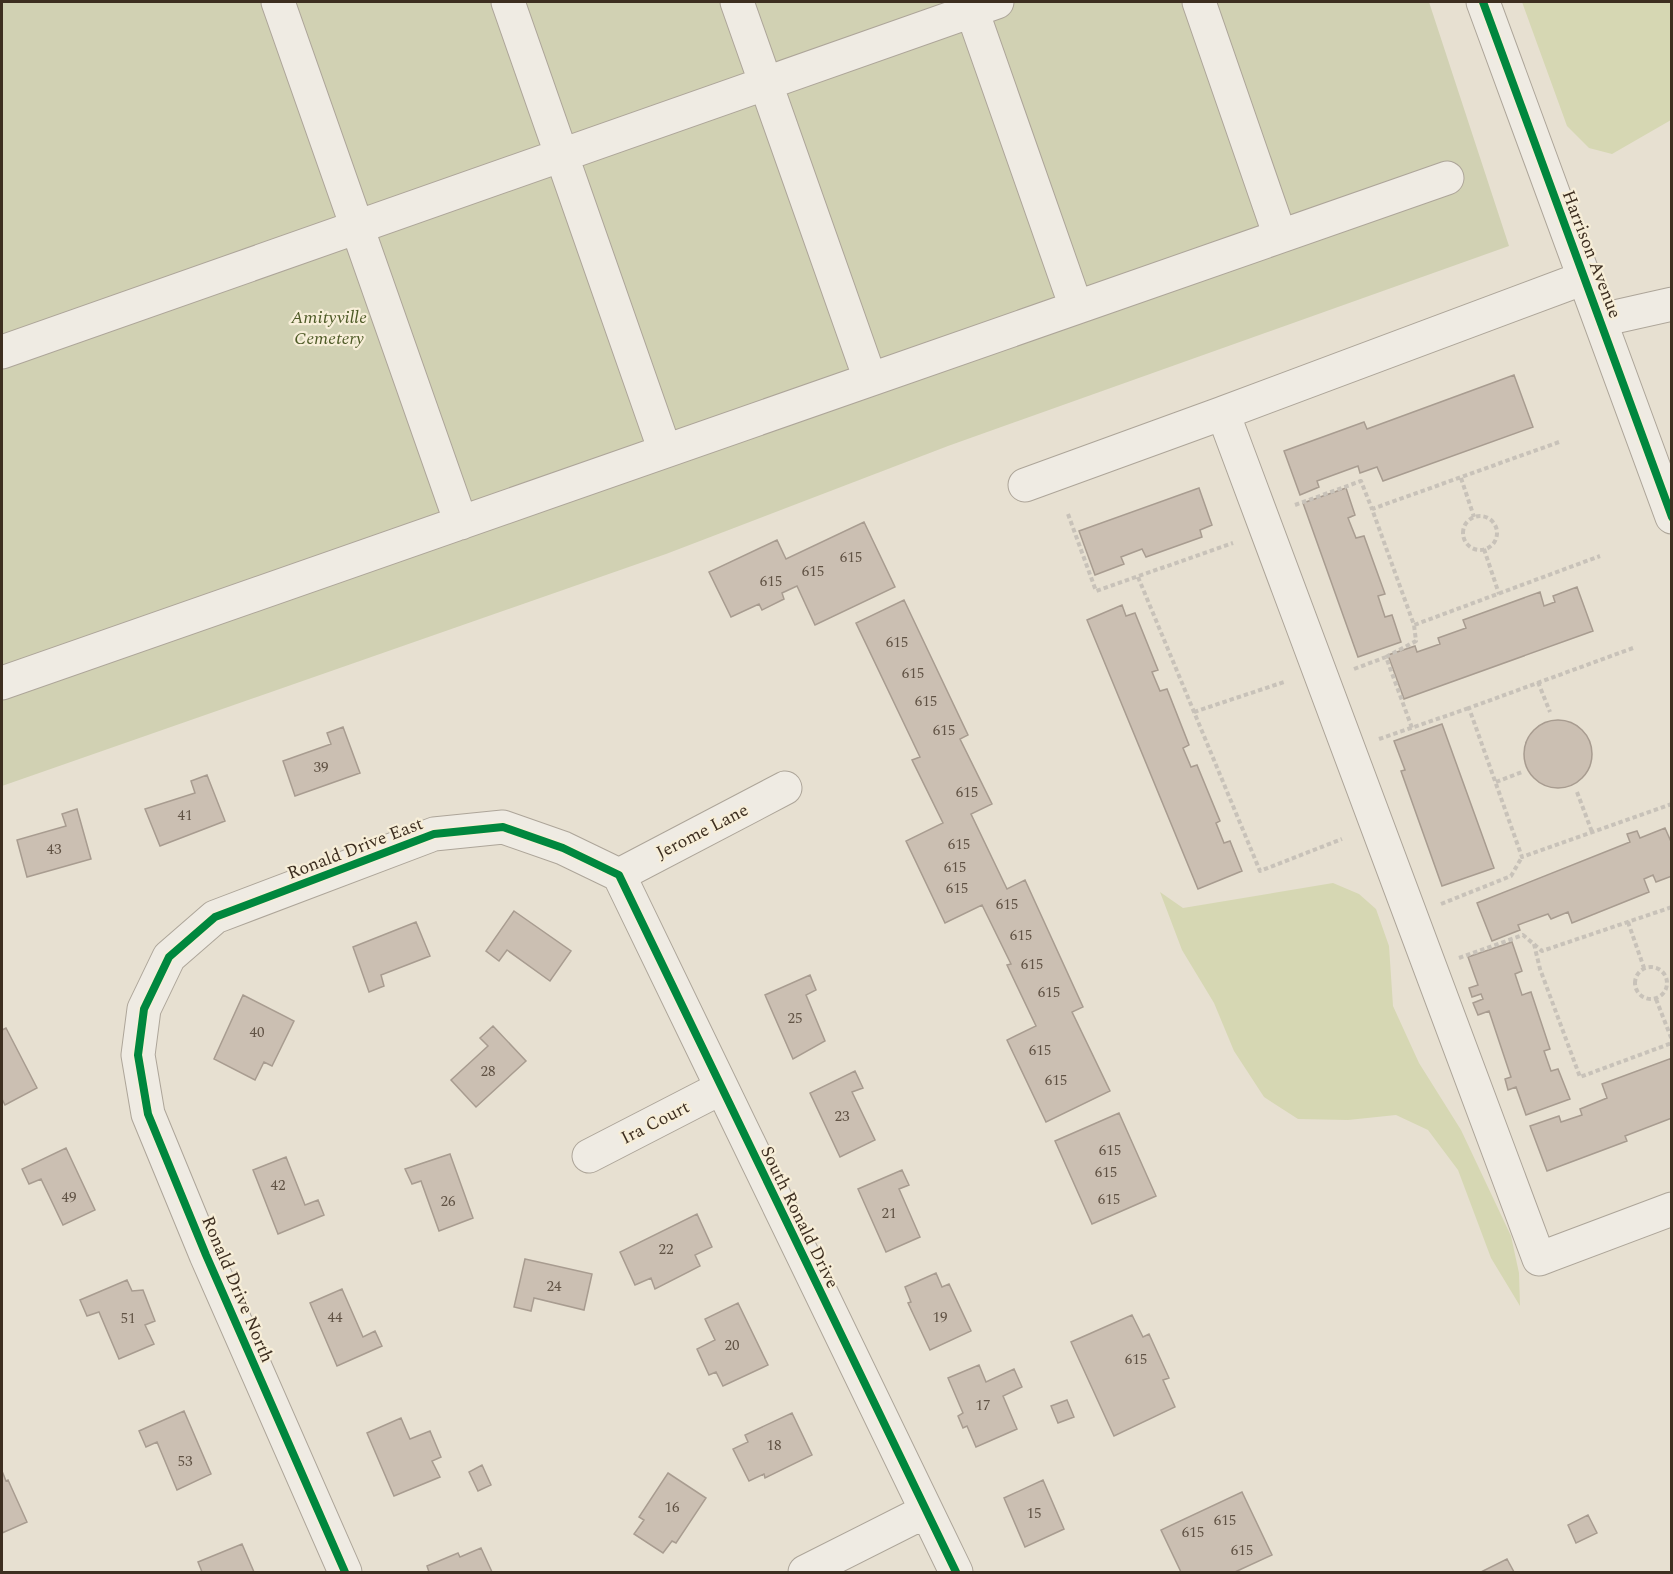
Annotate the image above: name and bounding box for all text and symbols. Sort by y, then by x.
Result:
street label: Harrison Avenue [1555,186,1628,322]
park label: Amityville Cemetery [290,304,367,352]
house number: 615 [840,546,862,569]
house number: 615 [802,560,824,583]
house number: 615 [760,570,782,593]
house number: 615 [886,631,908,654]
house number: 615 [902,662,924,685]
house number: 615 [915,690,937,713]
house number: 615 [933,719,955,742]
house number: 39 [313,756,329,779]
house number: 615 [956,781,978,804]
street label: Jerome Lane [651,797,753,866]
house number: 41 [177,804,193,827]
street label: Ronald Drive East [283,810,427,887]
house number: 615 [948,833,970,856]
house number: 43 [46,838,62,861]
house number: 615 [944,856,966,879]
house number: 615 [946,877,968,900]
house number: 615 [996,893,1018,916]
house number: 615 [1010,924,1032,947]
house number: 615 [1021,953,1043,976]
house number: 615 [1038,981,1060,1004]
house number: 25 [787,1007,803,1030]
house number: 40 [249,1021,265,1044]
house number: 615 [1029,1039,1051,1062]
house number: 28 [480,1060,496,1083]
house number: 615 [1045,1069,1067,1092]
street label: Ira Court [616,1094,694,1151]
house number: 23 [834,1105,850,1128]
house number: 615 [1099,1139,1121,1162]
street label: South Ronald Drive [753,1141,846,1293]
house number: 615 [1095,1161,1117,1184]
house number: 42 [270,1174,286,1197]
house number: 49 [61,1186,77,1209]
house number: 615 [1098,1188,1120,1211]
house number: 26 [440,1190,456,1213]
house number: 21 [881,1202,897,1225]
street label: Ronald Drive North [194,1212,281,1367]
house number: 22 [658,1238,674,1261]
house number: 24 [546,1275,562,1298]
house number: 44 [327,1306,343,1329]
house number: 19 [932,1306,948,1329]
house number: 51 [120,1307,136,1330]
house number: 20 [724,1334,740,1357]
house number: 615 [1125,1348,1147,1371]
house number: 17 [975,1394,991,1417]
house number: 18 [766,1434,782,1457]
house number: 53 [177,1450,193,1473]
house number: 16 [664,1496,680,1519]
house number: 15 [1026,1502,1042,1525]
house number: 615 [1214,1509,1236,1532]
house number: 615 [1182,1521,1204,1544]
house number: 615 [1231,1539,1253,1562]

